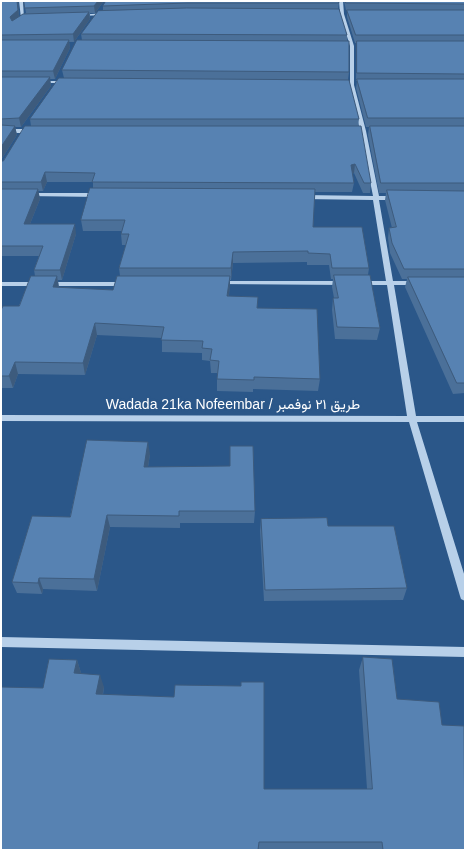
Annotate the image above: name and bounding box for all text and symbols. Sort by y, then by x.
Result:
street label: Wadada 21ka Nofeembar / طريق ٢١ نوفمبر [106,397,360,413]

